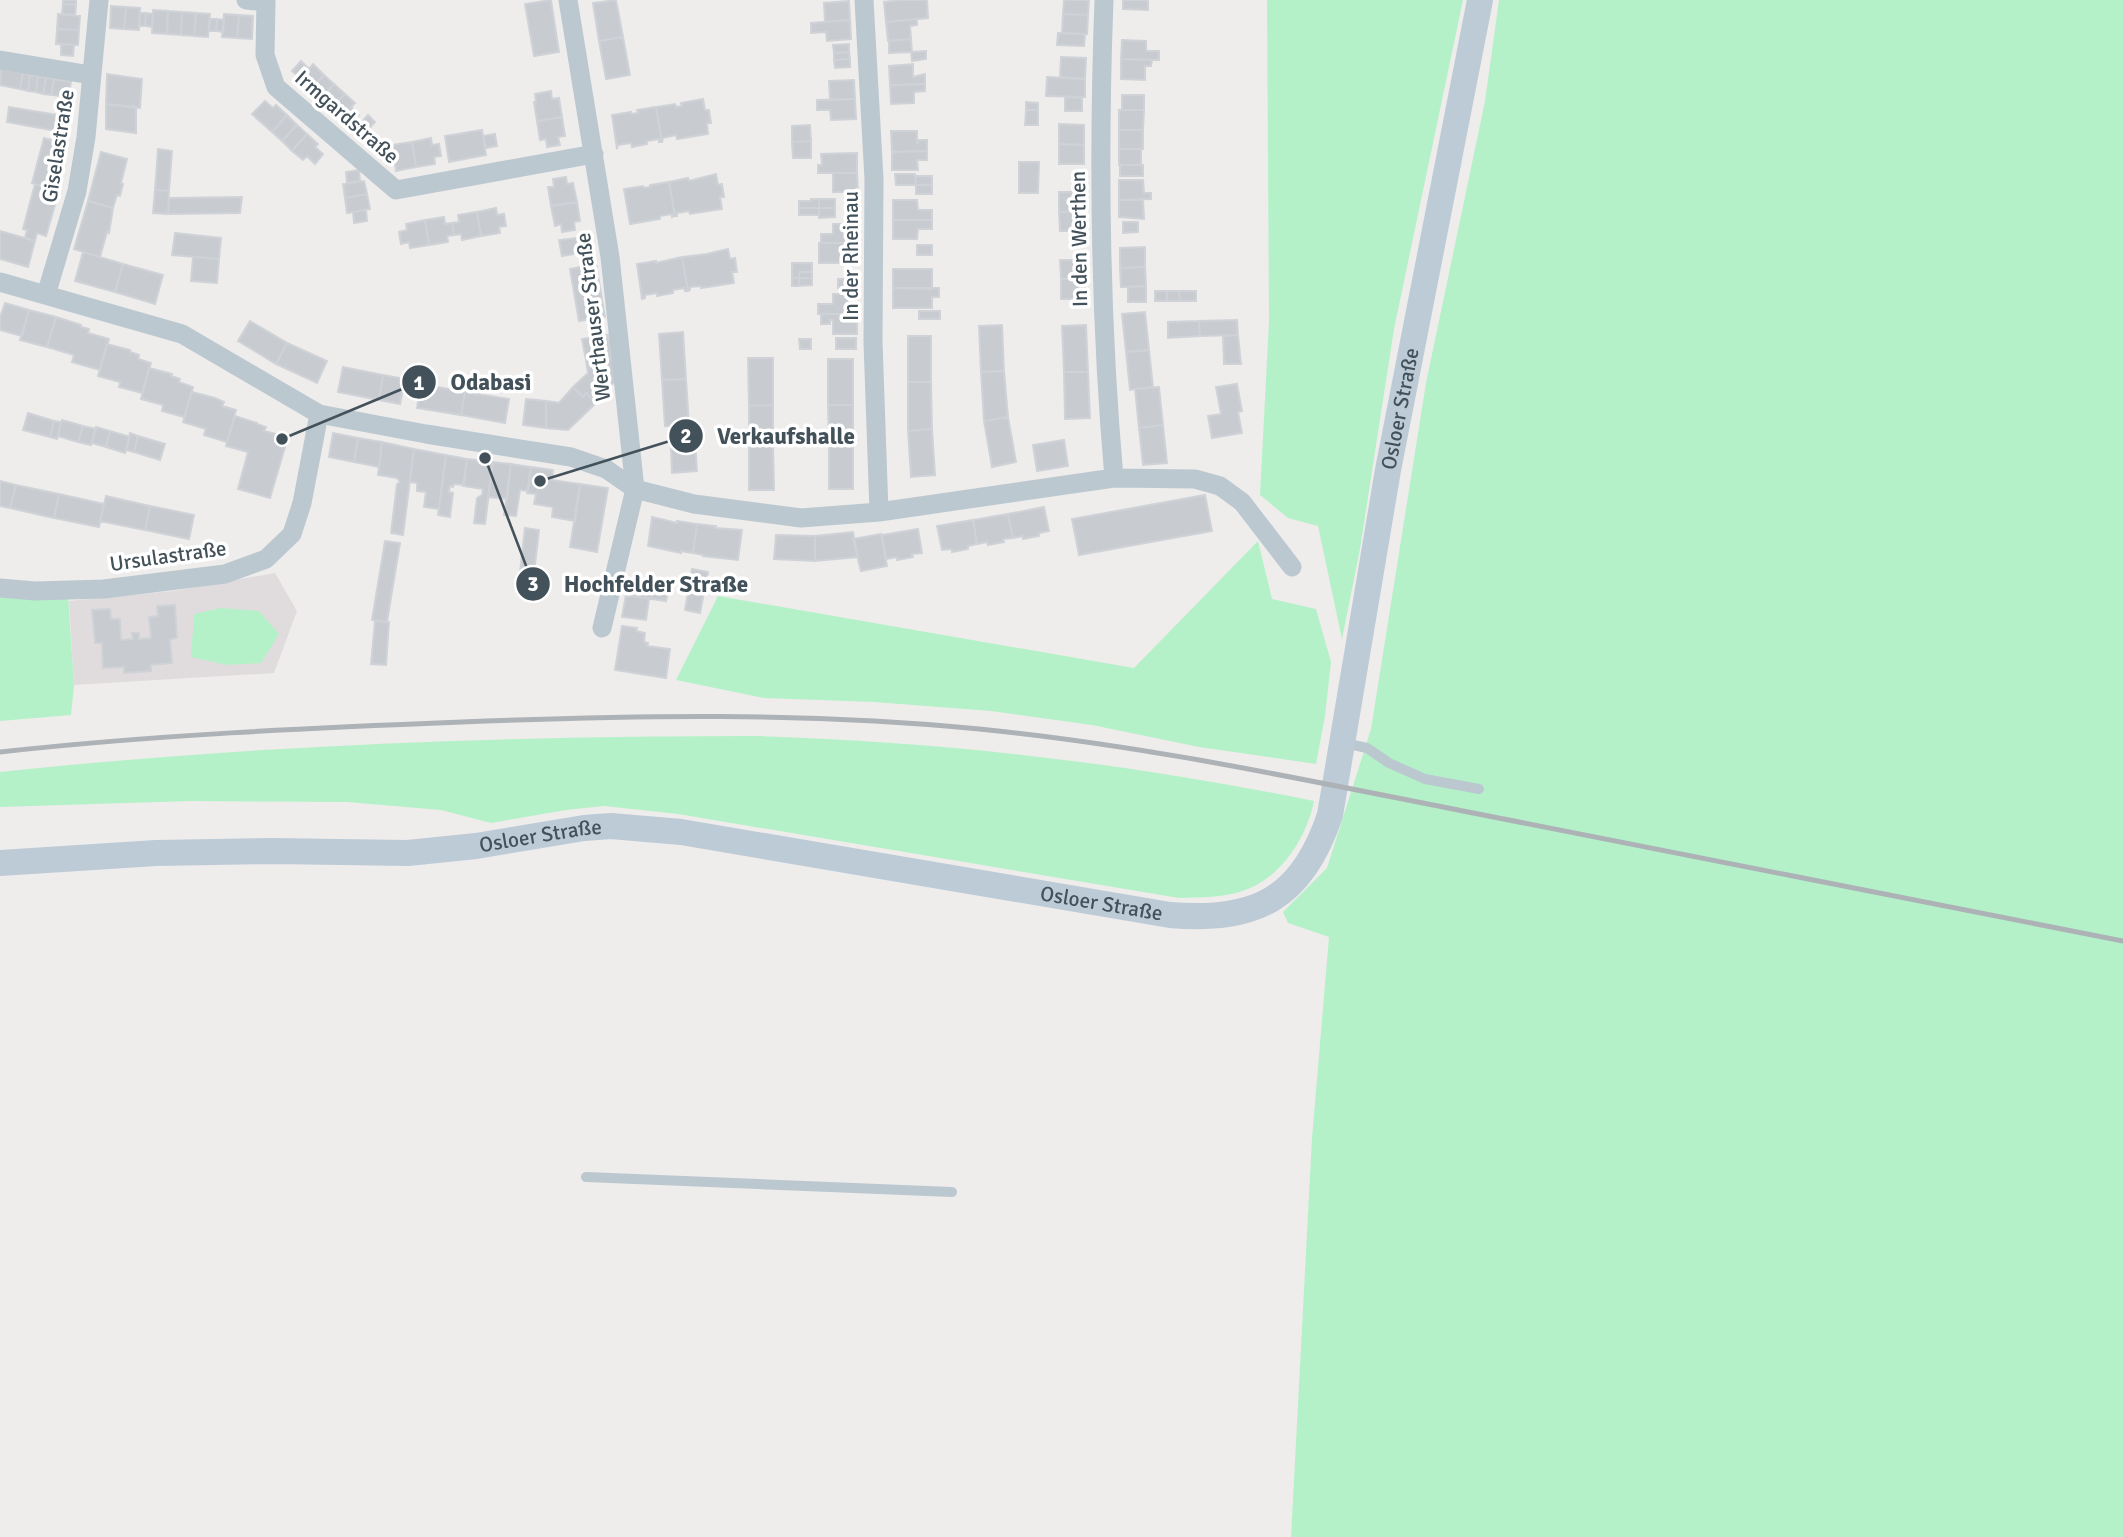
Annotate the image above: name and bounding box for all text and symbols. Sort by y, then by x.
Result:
street label: Irmgardstraße [290,65,404,169]
street label: Giselastraße [36,88,80,204]
street label: In den Werthen [1065,171,1093,307]
street label: In der Rheinau [838,191,864,321]
street label: Werthauser Straße [570,231,616,403]
street label: Osloer Straße [1375,345,1425,472]
callout: Odabasi [402,360,546,404]
text: Odabasi [451,368,531,397]
text: 1 [413,370,425,396]
callout: Verkaufshalle [668,414,869,458]
text: Verkaufshalle [717,422,855,451]
text: 2 [680,423,692,449]
street label: Ursulastraße [108,535,228,577]
callout: Hochfelder Straße [515,562,763,606]
text: Hochfelder Straße [564,570,748,599]
text: 3 [527,571,539,597]
street label: Osloer Straße [477,814,603,858]
street label: Osloer Straße [1038,880,1165,927]

